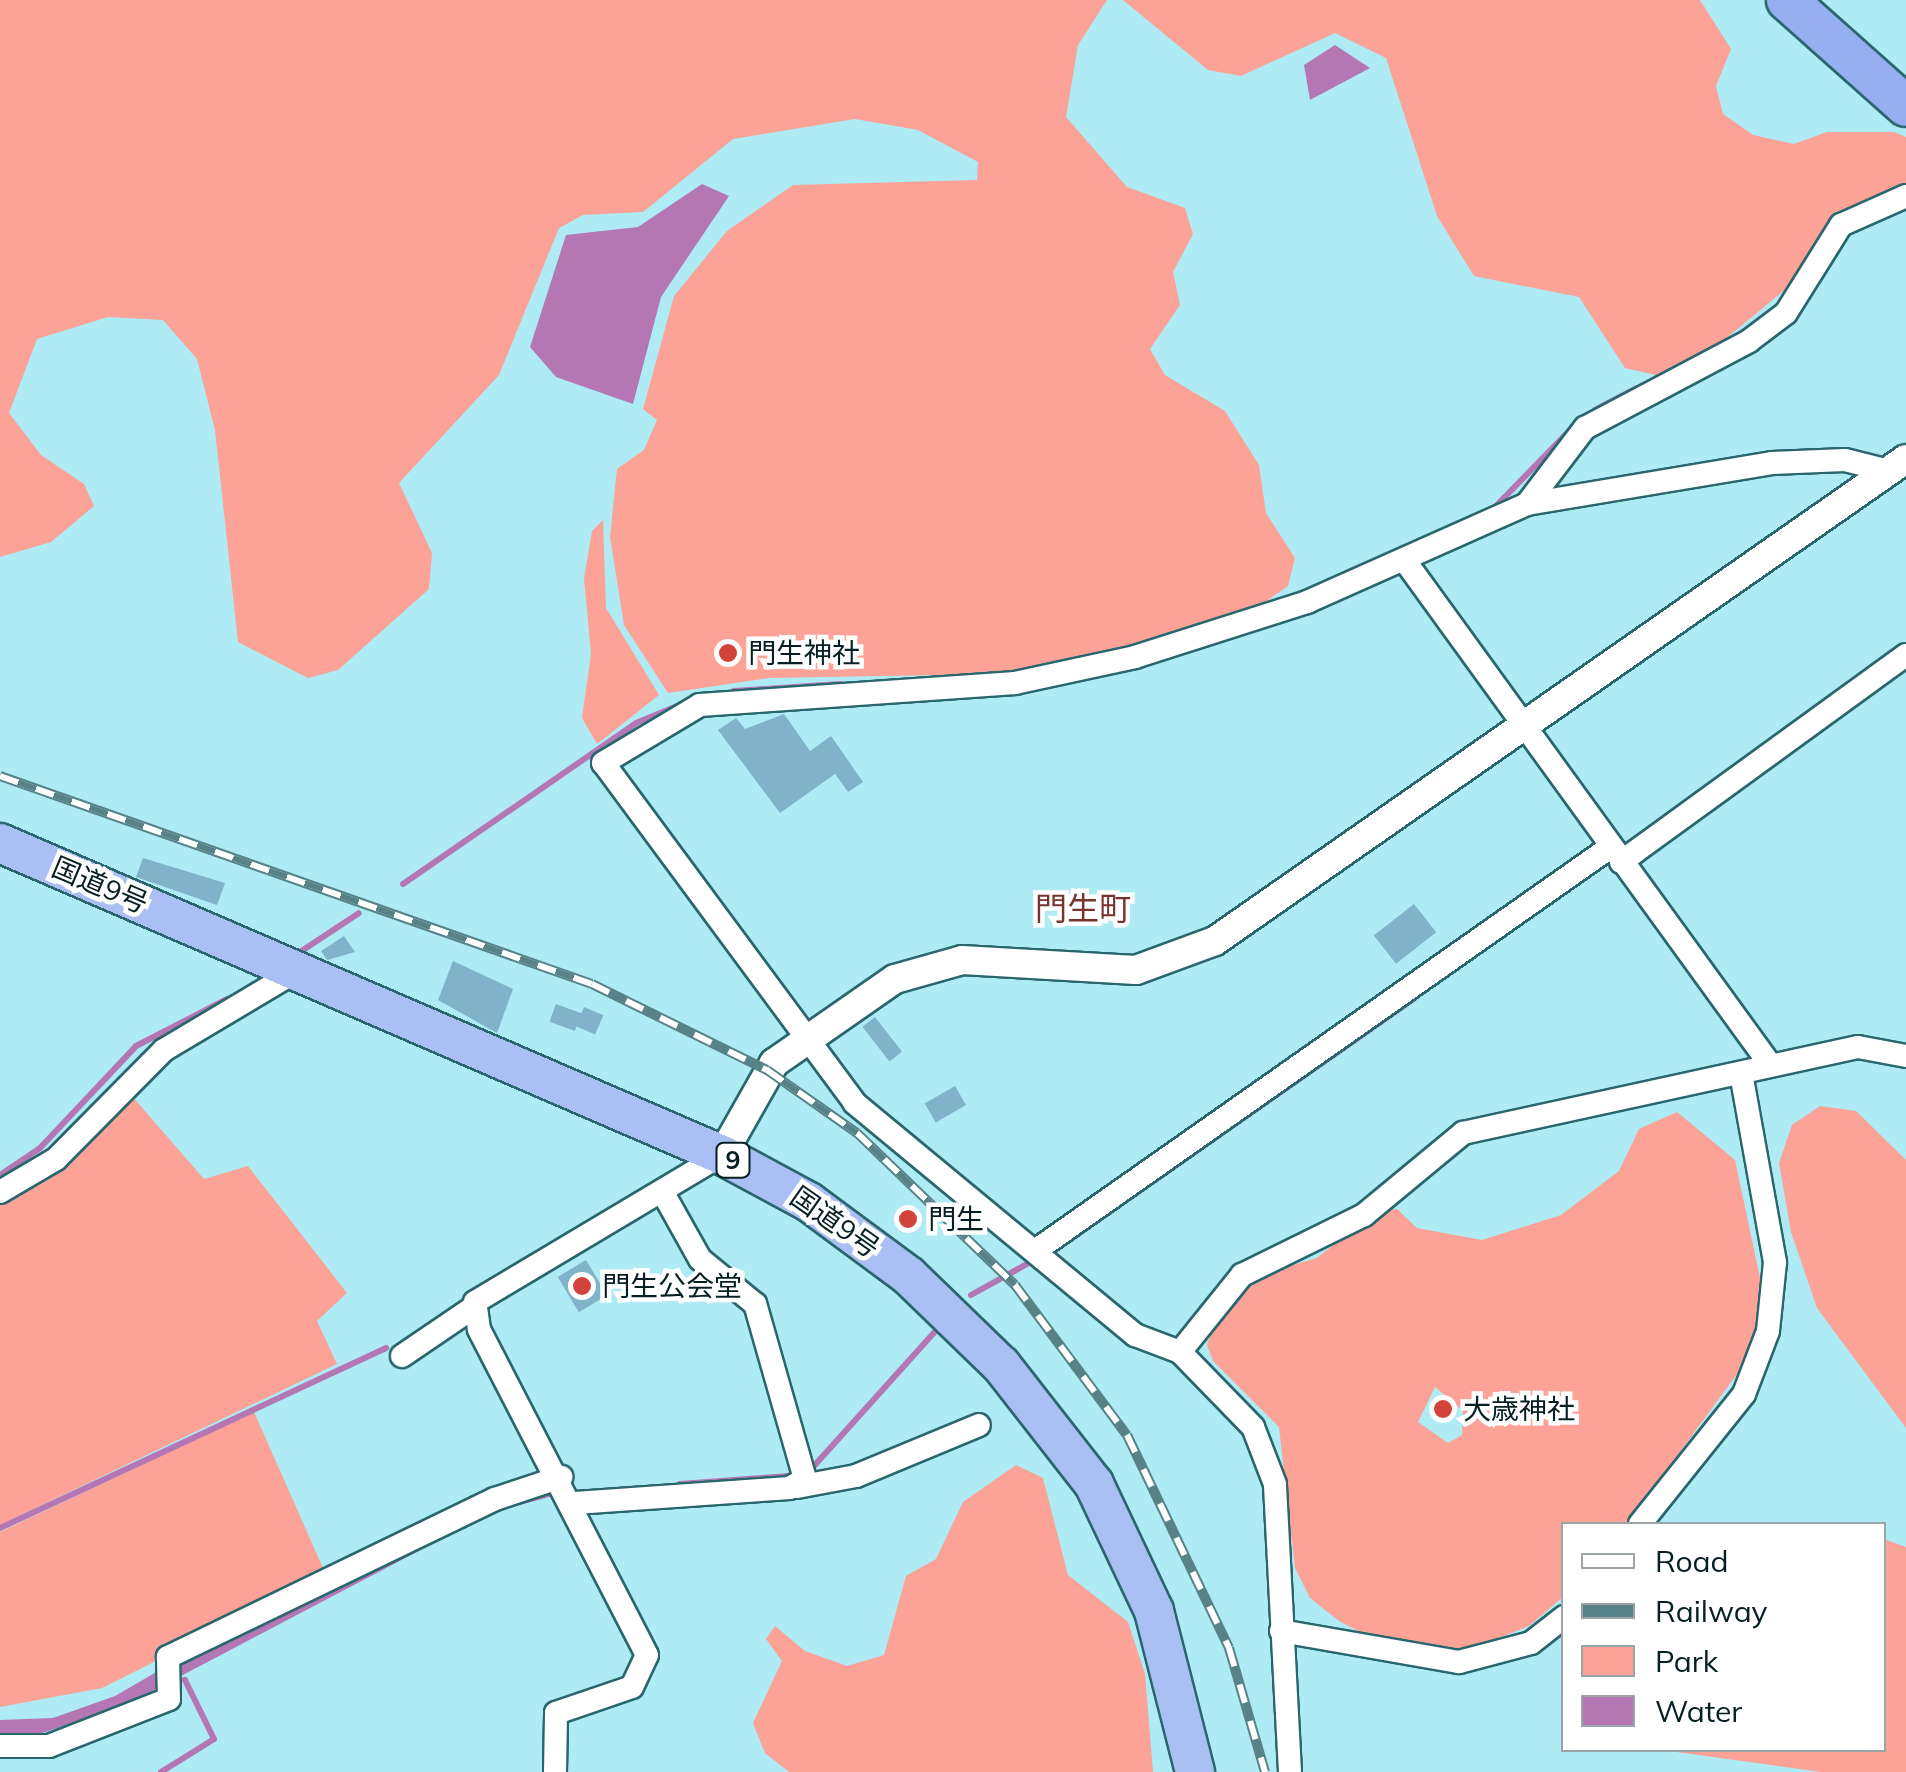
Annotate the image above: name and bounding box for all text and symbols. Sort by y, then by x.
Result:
place label: 門生神社 [748,636,860,670]
marker: 門生神社 [717,642,739,664]
street label: 国道9号 [47,850,153,920]
district label: 門生町 [1035,889,1131,927]
road number: 9 [716,1140,750,1180]
street label: 国道9号 [784,1179,886,1265]
place label: 門生 [928,1202,984,1236]
marker: 門生 [897,1208,919,1230]
place label: 門生公会堂 [602,1269,742,1303]
marker: 門生公会堂 [571,1275,593,1297]
place label: 大歳神社 [1463,1392,1575,1426]
marker: 大歳神社 [1432,1398,1454,1420]
legend [1561,1522,1886,1752]
text: Road [1655,1542,1729,1580]
text: Railway [1655,1592,1768,1630]
text: Park [1655,1642,1718,1680]
text: Water [1655,1692,1742,1730]

